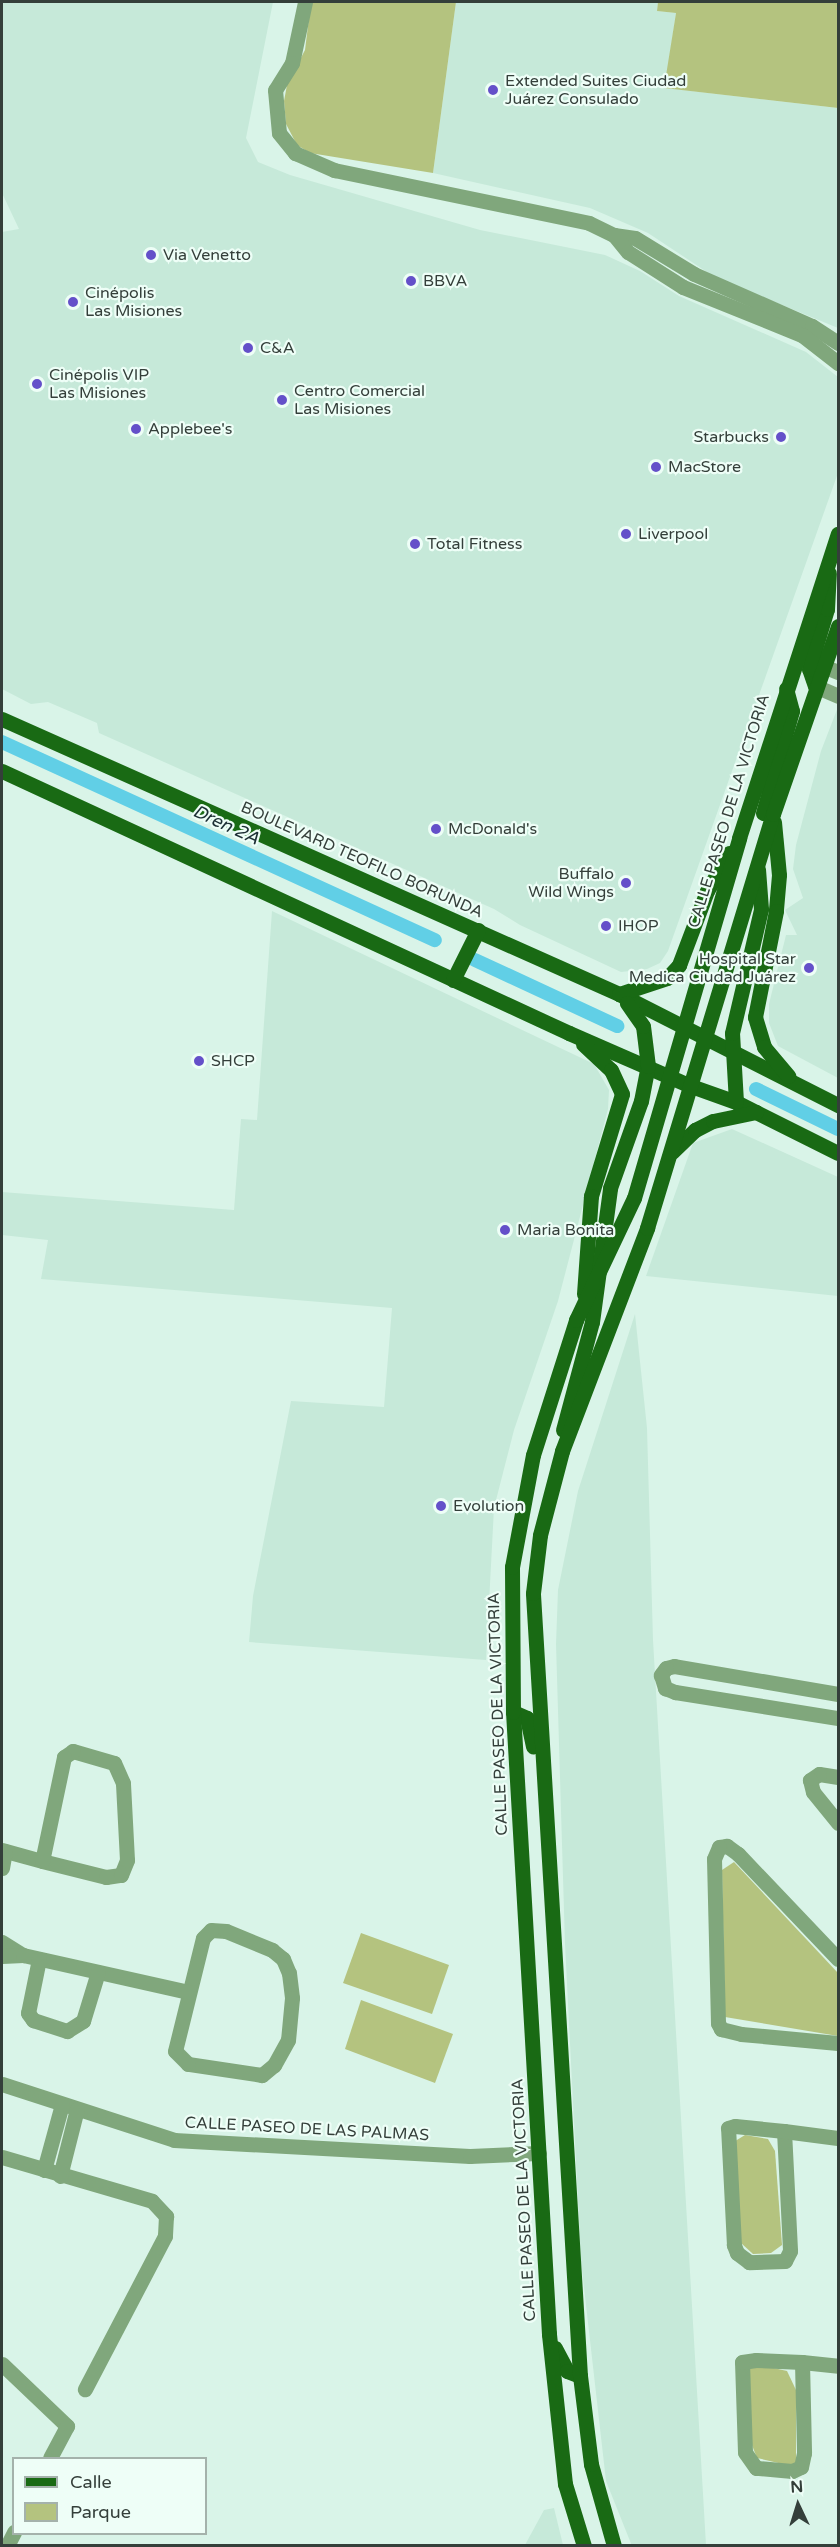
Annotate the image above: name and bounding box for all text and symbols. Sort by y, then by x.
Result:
place label: Extended Suites Ciudad Juárez Consulado [505,71,686,109]
marker: Extended Suites Ciudad Juárez Consulado [486,83,500,97]
place label: Via Venetto [163,245,251,265]
marker: Via Venetto [144,248,158,262]
place label: BBVA [423,271,467,291]
marker: BBVA [404,274,418,288]
place label: Cinépolis Las Misiones [85,283,182,321]
marker: Cinépolis Las Misiones [66,295,80,309]
place label: C&A [260,338,295,358]
marker: C&A [241,341,255,355]
place label: Cinépolis VIP Las Misiones [49,365,149,403]
marker: Cinépolis VIP Las Misiones [30,377,44,391]
place label: Centro Comercial Las Misiones [294,381,425,419]
marker: Centro Comercial Las Misiones [275,393,289,407]
place label: Applebee's [148,419,233,439]
marker: Applebee's [129,422,143,436]
place label: Starbucks [694,427,769,447]
marker: Starbucks [774,430,788,444]
place label: MacStore [668,457,741,477]
marker: MacStore [649,460,663,474]
place label: Liverpool [638,524,708,544]
marker: Liverpool [619,527,633,541]
place label: Total Fitness [427,534,522,554]
marker: Total Fitness [408,537,422,551]
street label: CALLE PASEO DE LA VICTORIA [684,692,774,930]
street label: BOULEVARD TEOFILO BORUNDA [238,798,486,922]
water label: Dren 2A [189,800,263,850]
place label: McDonald's [448,819,537,839]
marker: McDonald's [429,822,443,836]
place label: Buffalo Wild Wings [528,864,614,902]
marker: Buffalo Wild Wings [619,876,633,890]
place label: IHOP [618,916,658,936]
marker: IHOP [599,919,613,933]
place label: Hospital Star Medica Ciudad Juárez [629,949,796,987]
marker: Hospital Star Medica Ciudad Juárez [800,959,818,977]
place label: SHCP [211,1051,255,1071]
marker: SHCP [192,1054,206,1068]
place label: Maria Bonita [517,1220,614,1240]
marker: Maria Bonita [498,1223,512,1237]
place label: Evolution [453,1496,524,1516]
marker: Evolution [434,1499,448,1513]
street label: CALLE PASEO DE LA VICTORIA [484,1592,512,1836]
street label: CALLE PASEO DE LA VICTORIA [508,2078,540,2322]
street label: CALLE PASEO DE LAS PALMAS [184,2113,430,2145]
legend [12,2457,207,2535]
text: Calle [70,2471,112,2493]
north arrow [768,2475,828,2535]
text: N [790,2477,804,2497]
text: Parque [70,2501,131,2523]

